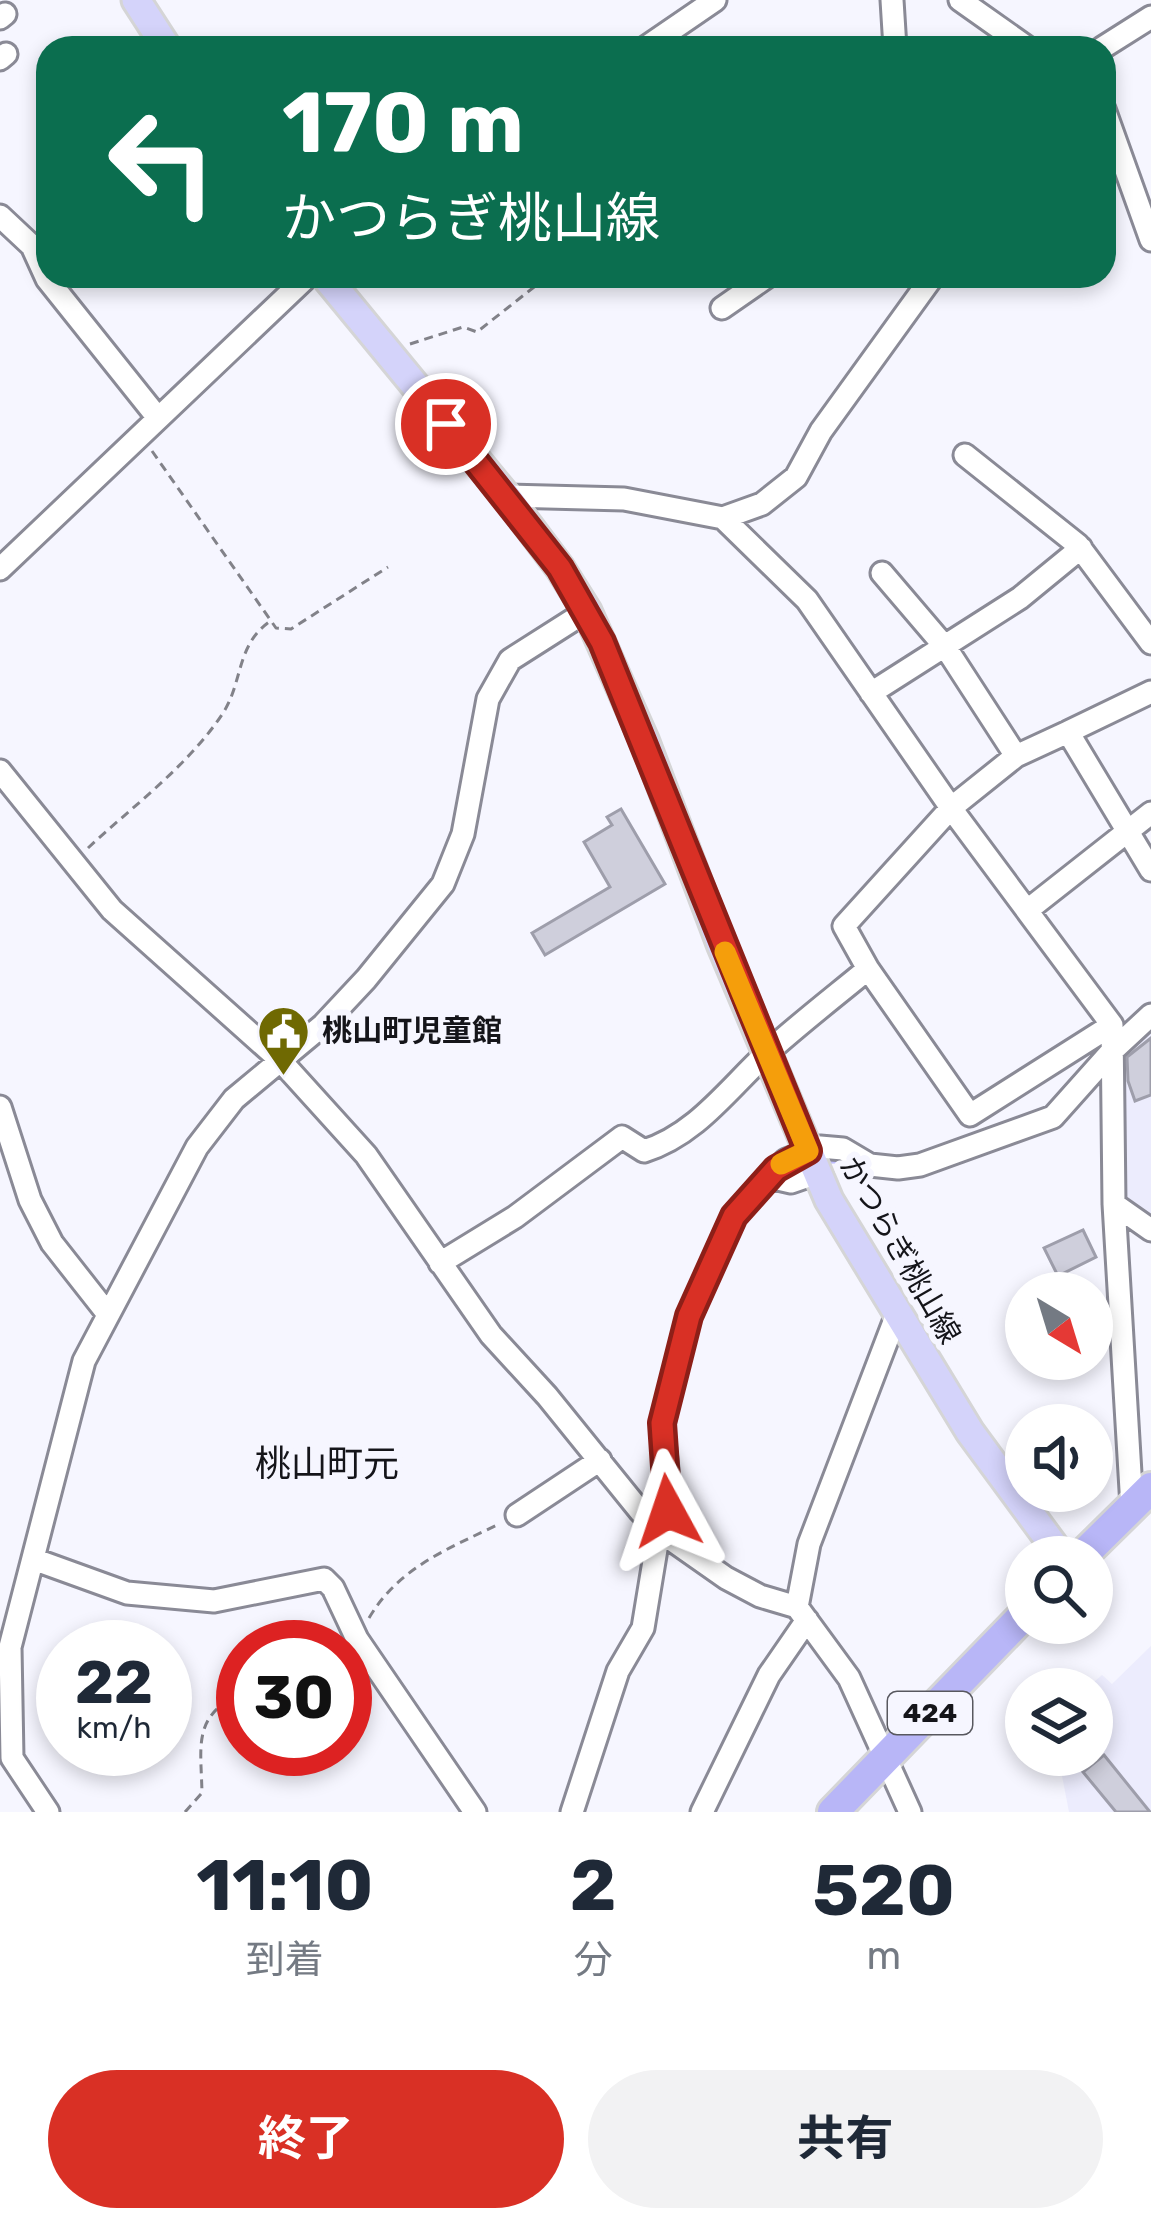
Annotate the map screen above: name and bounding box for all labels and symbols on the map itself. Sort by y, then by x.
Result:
pin [395,373,497,475]
public building icon: 桃山町児童館 [255,1003,311,1077]
place label: 桃山町児童館 [322,1013,502,1049]
street label: かつらぎ桃山線 [832,1150,968,1350]
north arrow [1005,1272,1113,1380]
district label: 桃山町元 [255,1442,399,1485]
position arrow [605,1448,731,1574]
speed limit sign: 30 [216,1620,372,1776]
road number: 424 [888,1692,972,1734]

